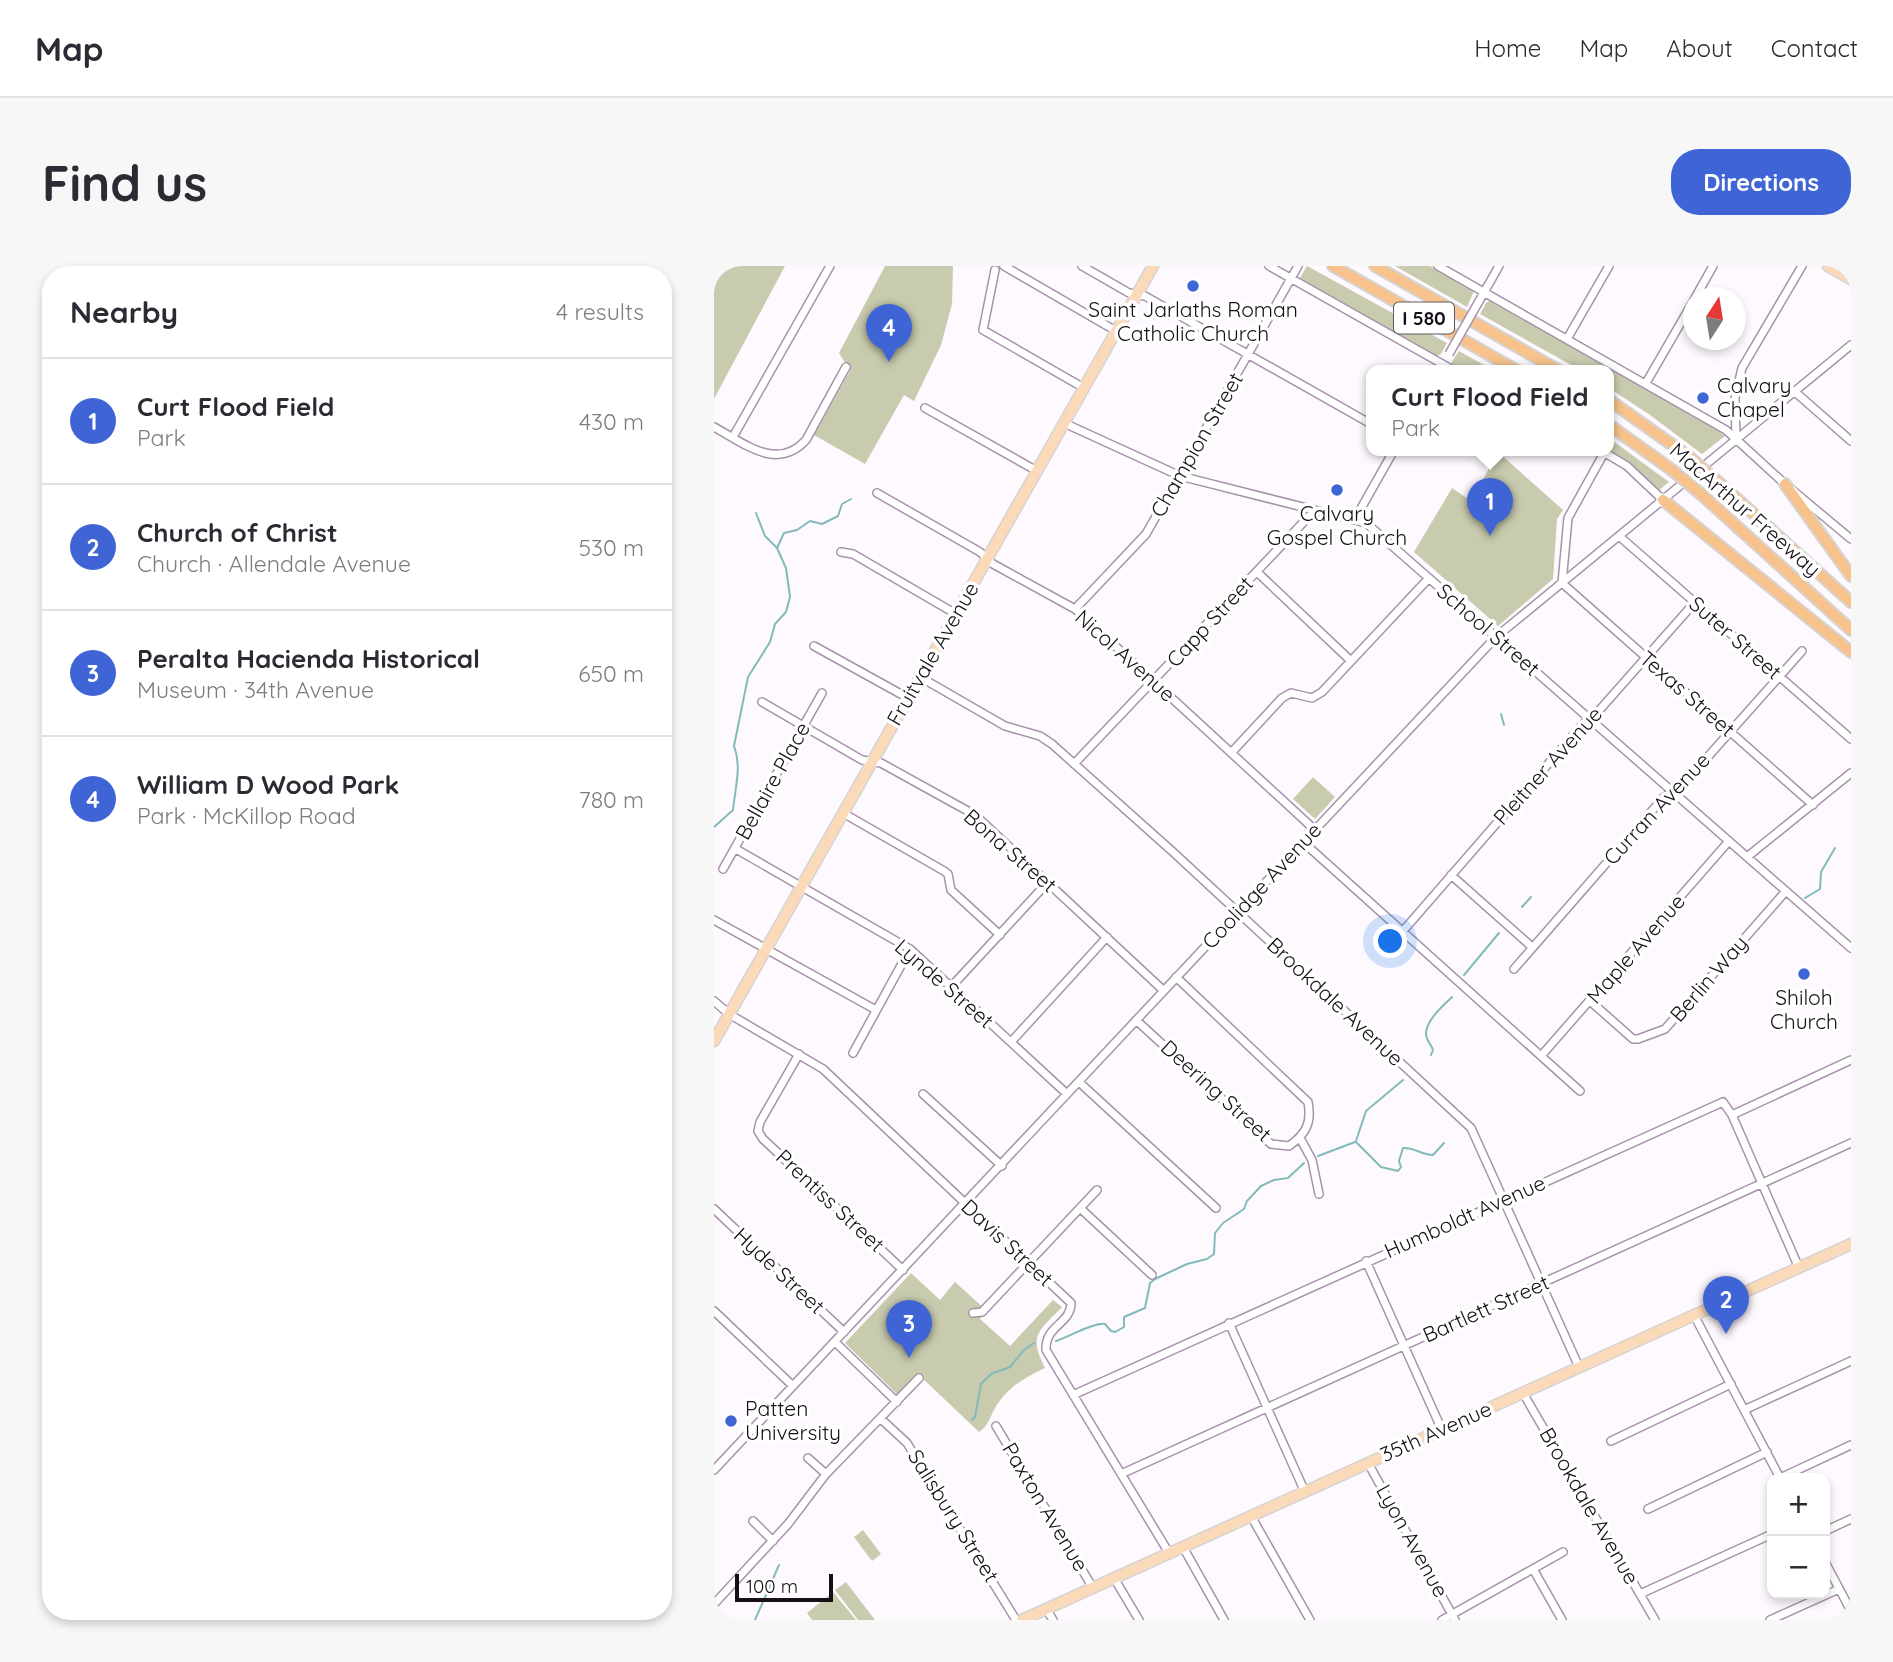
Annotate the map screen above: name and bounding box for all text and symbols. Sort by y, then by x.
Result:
text: Map [35,28,103,69]
text: Home [1474,33,1541,63]
text: Map [1579,33,1628,63]
text: About [1666,33,1733,63]
text: Contact [1771,33,1858,63]
button: Directions [1671,149,1851,215]
text: Find us [42,152,207,213]
marker: Saint Jarlaths Roman Catholic Church [1185,278,1201,294]
north arrow [1683,287,1746,350]
text: Nearby [70,293,178,331]
place label: Saint Jarlaths Roman Catholic Church [1088,296,1298,346]
text: 4 results [556,297,644,326]
road number: I 580 [1394,302,1454,334]
pin: 4 [866,304,912,362]
popup [1366,365,1614,456]
street label: Champion Street [1144,368,1248,521]
place label: Calvary Chapel [1717,372,1792,422]
text: Curt Flood Field [1391,380,1589,413]
text: Curt Flood Field [137,390,334,423]
marker: Calvary Chapel [1695,390,1711,406]
text: 1 [89,407,97,436]
text: 430 m [579,407,644,436]
text: Park [1391,413,1440,442]
text: Park [137,423,186,452]
street label: MacArthur Freeway [1665,437,1826,582]
pin: 1 [1467,478,1513,536]
marker: Calvary Gospel Church [1329,482,1345,498]
place label: Calvary Gospel Church [1267,500,1407,550]
text: Church of Christ [137,516,338,549]
text: 2 [86,533,100,562]
text: 530 m [578,533,644,562]
text: Church · Allendale Avenue [137,549,411,578]
street label: Capp Street [1161,570,1258,672]
street label: Fruitvale Avenue [881,577,984,730]
street label: School Street [1432,577,1545,681]
street label: Suter Street [1684,590,1787,684]
street label: Nicol Avenue [1070,604,1181,707]
text: Peralta Hacienda Historical [137,642,480,675]
street label: Texas Street [1635,645,1741,742]
text: 3 [87,659,99,688]
text: 650 m [578,659,644,688]
text: Museum · 34th Avenue [137,675,374,704]
street label: Pleitner Avenue [1487,701,1607,830]
street label: Bellaire Place [729,717,815,844]
street label: Curran Avenue [1598,747,1715,870]
text: William D Wood Park [137,768,399,801]
text: 4 [86,785,100,814]
text: 780 m [579,785,644,814]
text: Park · McKillop Road [137,801,356,830]
street label: Bona Street [959,803,1062,898]
street label: Coolidge Avenue [1196,817,1326,954]
street label: Maple Avenue [1581,888,1690,1009]
your location [1373,924,1407,958]
street label: Berlin Way [1664,930,1753,1027]
street label: Brookdale Avenue [1262,931,1409,1071]
street label: Lynde Street [890,933,999,1033]
marker: Shiloh Church [1796,966,1812,982]
place label: Shiloh Church [1770,984,1838,1034]
street label: Deering Street [1156,1034,1277,1147]
street label: Prentiss Street [771,1144,890,1257]
street label: Humboldt Avenue [1380,1169,1549,1263]
street label: Davis Street [956,1193,1059,1291]
street label: Hyde Street [729,1222,830,1319]
street label: Bartlett Street [1418,1269,1553,1348]
pin: 2 [1703,1276,1749,1334]
pin: 3 [886,1300,932,1358]
place label: Patten University [745,1395,841,1445]
street label: 35th Avenue [1376,1395,1495,1467]
marker: Patten University [723,1413,739,1429]
street label: Brookdale Avenue [1534,1422,1645,1589]
street label: Paxton Avenue [997,1437,1095,1576]
street label: Salisbury Street [903,1444,1005,1587]
map controls [1767,1473,1830,1599]
button: + [1767,1473,1830,1536]
street label: Lyon Avenue [1371,1480,1455,1601]
button: − [1767,1536,1830,1599]
scale bar [735,1571,833,1603]
text: 100 m [746,1574,798,1598]

